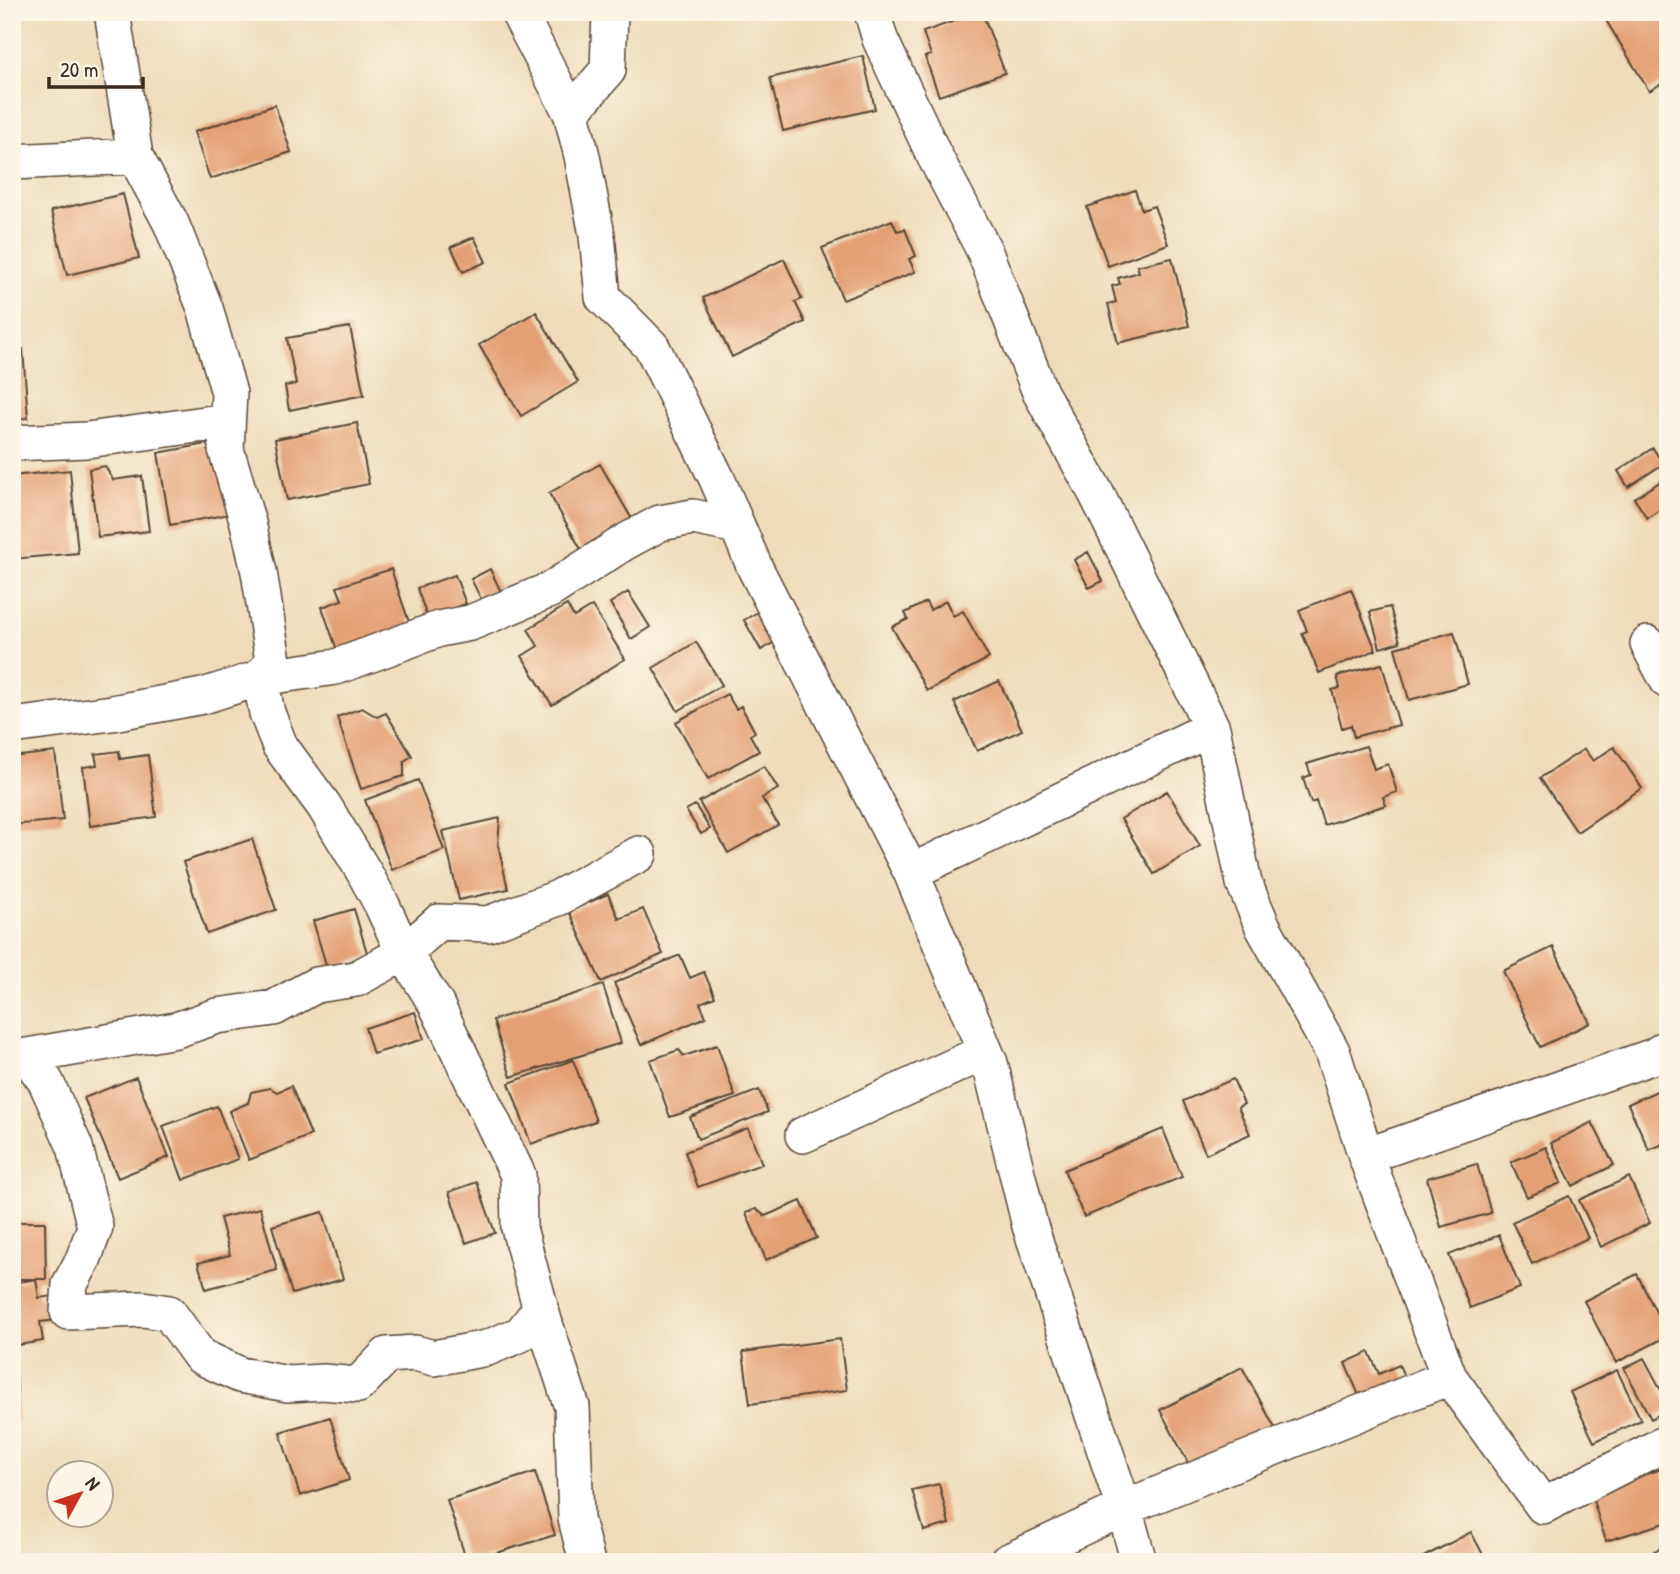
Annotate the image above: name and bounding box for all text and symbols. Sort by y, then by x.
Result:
scale bar [49,46,144,90]
text: 20 m [60,55,98,84]
north arrow [46,1458,116,1528]
text: N [80,1471,106,1495]

